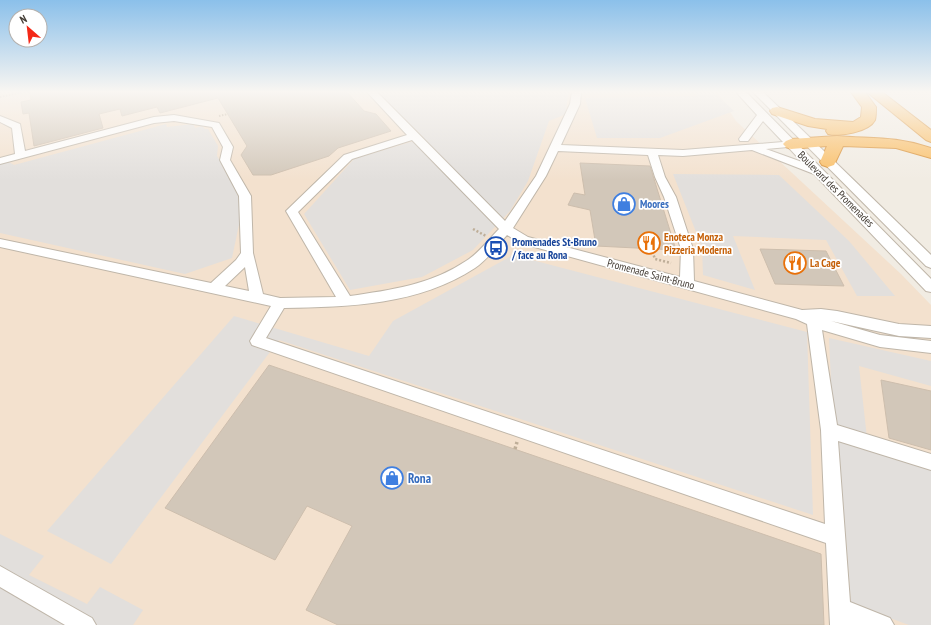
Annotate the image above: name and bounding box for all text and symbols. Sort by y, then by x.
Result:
north arrow [8,8,48,48]
text: N [17,12,29,27]
street label: Boulevard des Promenades [795,148,877,230]
shop icon: Moores [611,191,637,217]
place label: Moores [640,197,669,211]
restaurant icon: Enoteca Monza Pizzeria Moderna [636,230,662,256]
place label: Enoteca Monza Pizzeria Moderna [664,230,732,257]
bus stop icon: Promenades St-Bruno / face au Rona [483,235,509,261]
place label: Promenades St-Bruno / face au Rona [511,235,597,262]
restaurant icon: La Cage [782,250,808,276]
street label: Promenade Saint-Bruno [606,256,696,292]
place label: La Cage [810,256,841,270]
shop icon: Rona [379,465,405,491]
place label: Rona [408,470,431,487]

